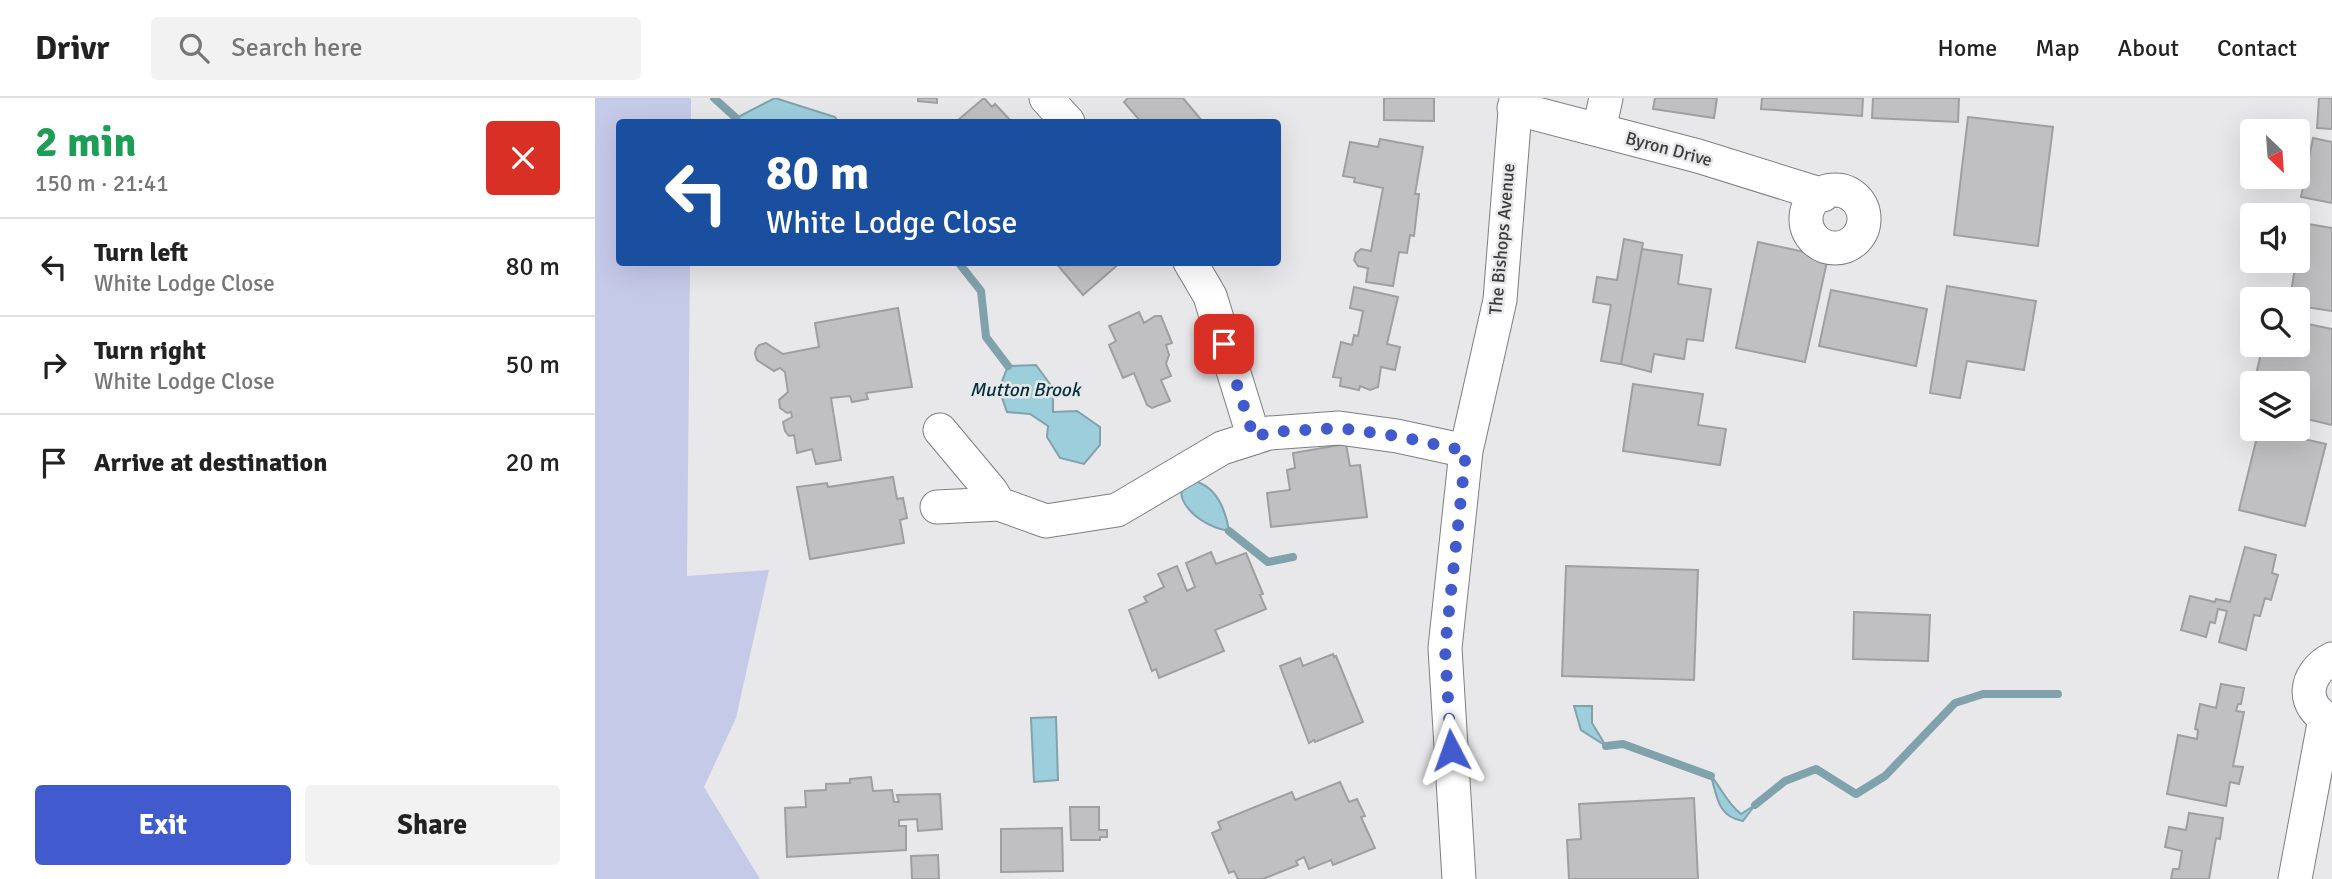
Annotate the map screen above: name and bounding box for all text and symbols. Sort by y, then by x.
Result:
search box [151,17,641,80]
text: Drivr [35,28,109,69]
icon: search [175,29,213,67]
text: Search here [231,32,362,64]
text: Home [1937,33,1997,63]
text: Map [2035,33,2080,63]
text: About [2118,33,2179,63]
text: Contact [2217,33,2297,63]
text: 2 min [35,117,136,168]
north arrow [2240,119,2310,189]
map controls [2240,119,2310,441]
button: close [486,121,560,195]
street label: Byron Drive [1623,127,1715,171]
text: 80 m [766,143,869,203]
icon: left [651,147,742,238]
street label: The Bishops Avenue [1484,162,1520,316]
text: 150 m · 21:41 [35,169,169,198]
text: White Lodge Close [766,203,1018,242]
button: sound [2240,203,2310,273]
text: Turn left [94,237,188,269]
icon: left [35,248,73,286]
text: 80 m [505,251,560,283]
text: White Lodge Close [94,269,275,298]
button: search [2240,287,2310,357]
pin [1194,314,1254,374]
icon: arrive [1205,325,1243,363]
text: Turn right [94,335,206,367]
icon: right [35,346,73,384]
text: 50 m [505,349,560,381]
text: White Lodge Close [94,367,275,396]
button: layers [2240,371,2310,441]
water label: Mutton Brook [970,378,1082,402]
icon: arrive [35,444,73,482]
text: Arrive at destination [94,447,327,479]
text: 20 m [505,447,560,479]
position arrow [1414,713,1488,787]
button: Exit [35,785,291,865]
button: Share [305,785,560,865]

